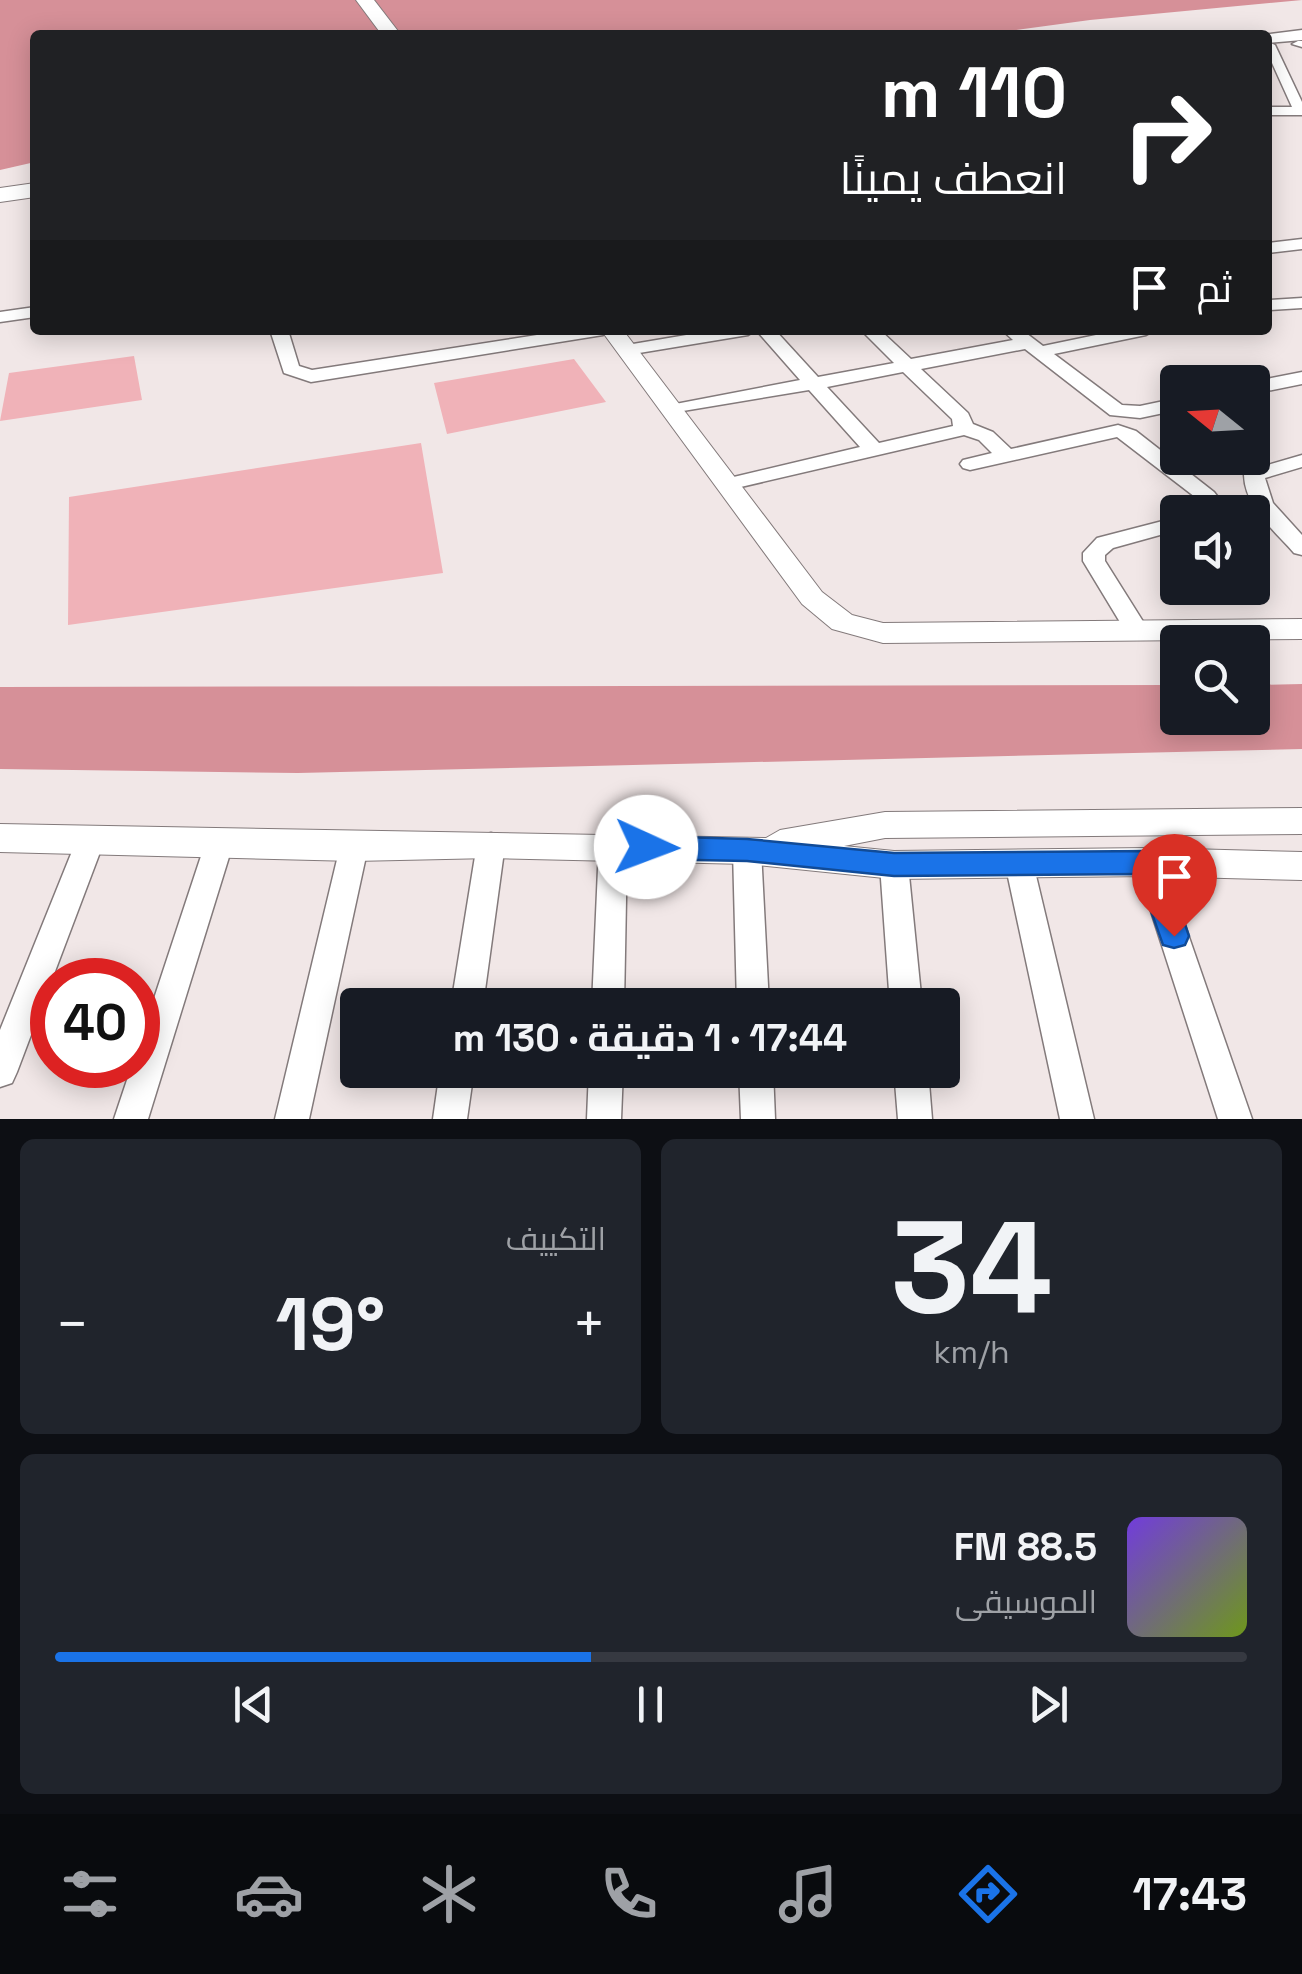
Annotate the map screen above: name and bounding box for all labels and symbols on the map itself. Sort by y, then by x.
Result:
north arrow [1160,365,1270,475]
position arrow [594,795,698,899]
pin [1132,834,1217,937]
speed limit sign: 40 [30,958,160,1088]

